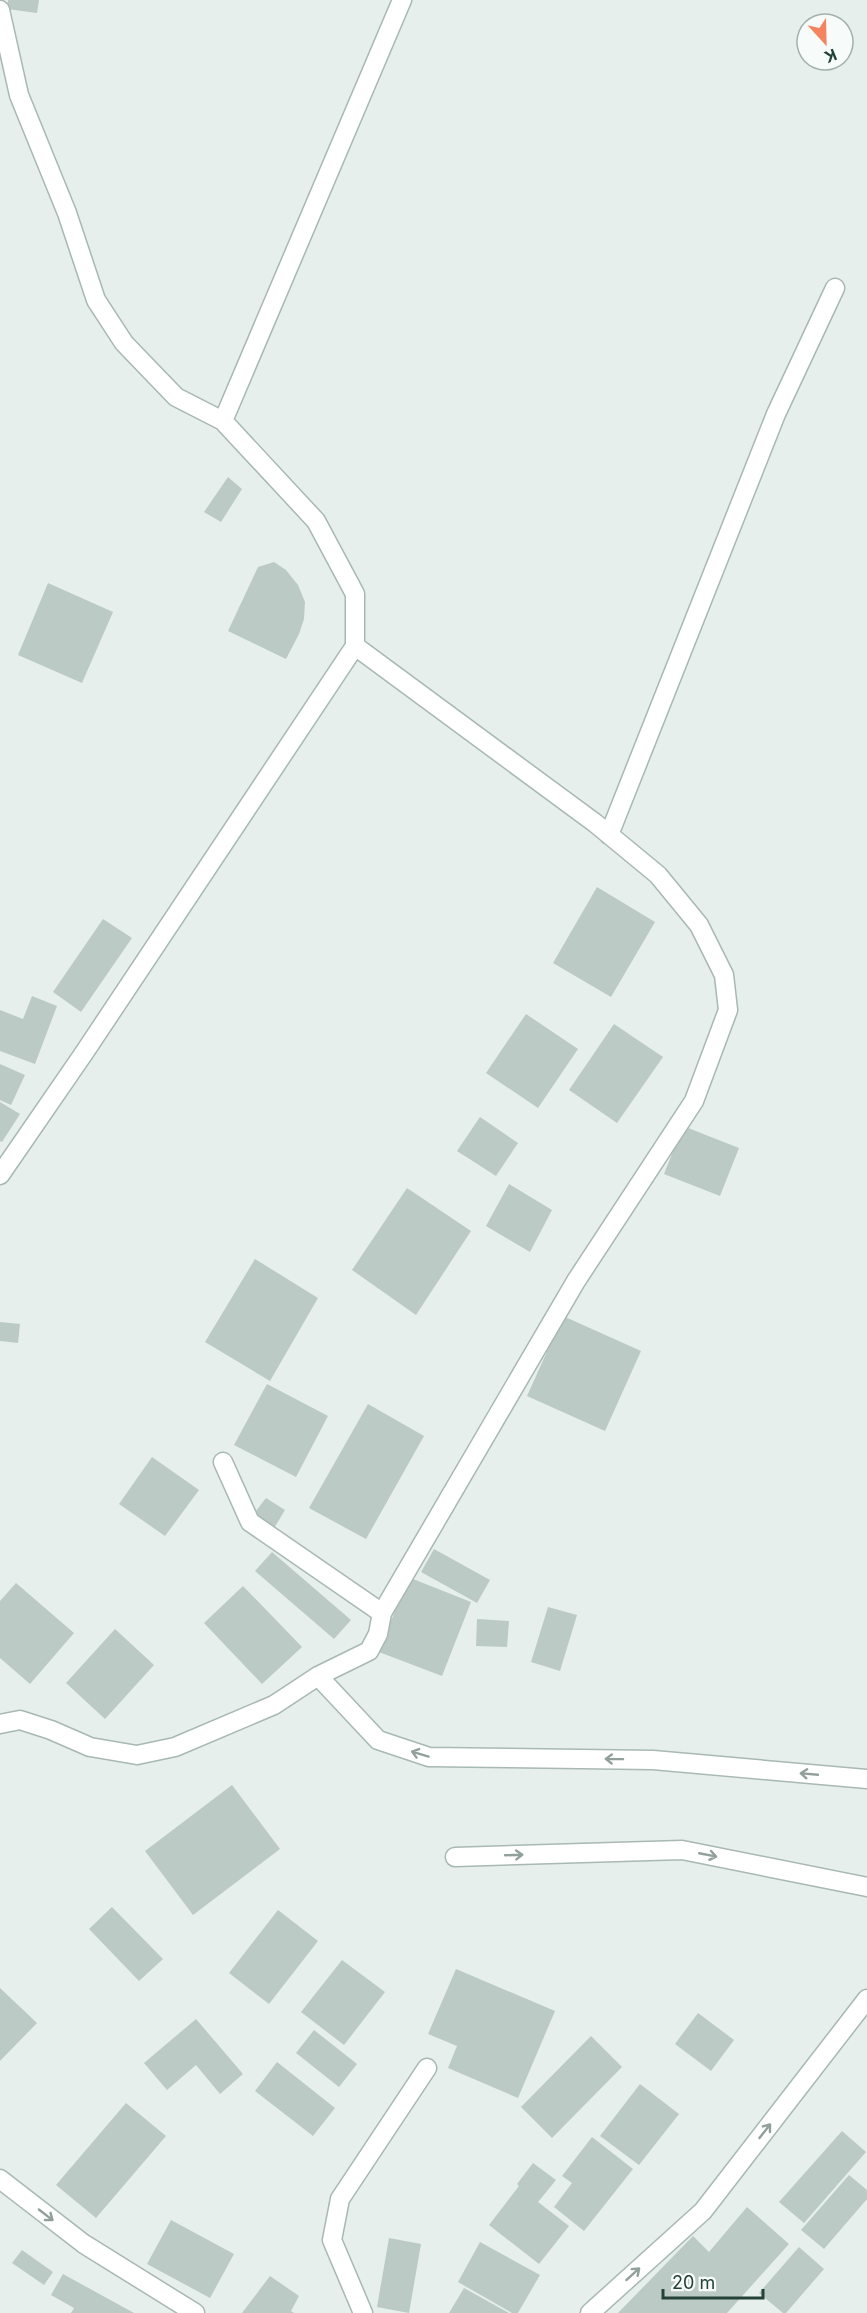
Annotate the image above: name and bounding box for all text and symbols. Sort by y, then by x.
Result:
north arrow [795,12,855,72]
text: K [821,44,840,68]
one-way arrow [411,1747,430,1758]
one-way arrow [605,1753,625,1765]
one-way arrow [799,1768,819,1779]
one-way arrow [503,1849,523,1861]
one-way arrow [698,1850,717,1861]
one-way arrow [759,2124,772,2140]
one-way arrow [38,2208,54,2221]
scale bar [663,2262,764,2300]
one-way arrow [625,2267,640,2281]
text: 20 m [672,2272,715,2293]

